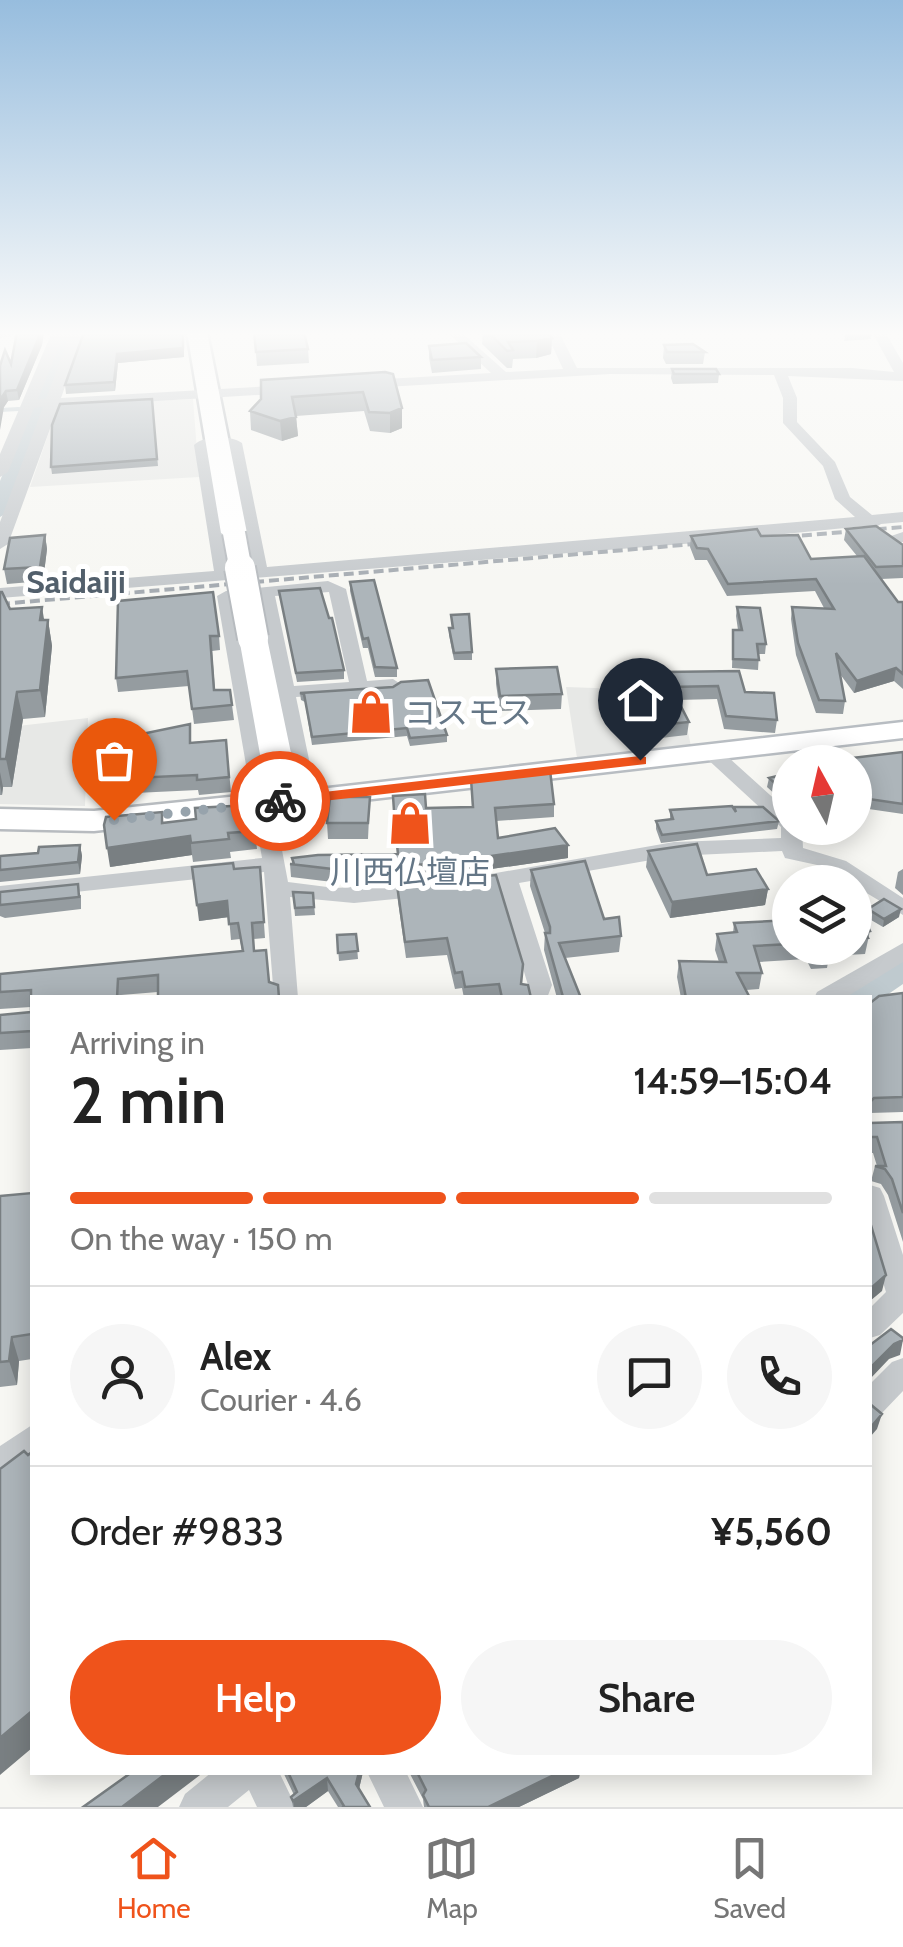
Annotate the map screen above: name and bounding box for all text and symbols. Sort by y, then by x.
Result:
district label: Saidaiji [26,562,126,601]
pin [598,658,683,761]
icon: home [613,673,668,728]
shop icon: コスモス [347,688,395,736]
place label: コスモス [404,693,532,732]
pin [72,718,157,821]
icon: bag [87,733,142,788]
north arrow [772,745,872,845]
map controls [772,745,872,965]
courier [230,751,330,851]
icon: bike [253,774,308,829]
shop icon: 川西仏壇店 [386,799,434,847]
place label: 川西仏壇店 [330,852,490,891]
button: layers [772,865,872,965]
text: Arriving in [70,1023,205,1062]
text: 14:59–15:04 [633,1057,832,1104]
text: 2 min [70,1060,227,1139]
text: On the way · 150 m [70,1219,333,1258]
button: person [70,1324,175,1429]
button: chat [597,1324,702,1429]
button: phone [727,1324,832,1429]
text: Alex [200,1333,271,1380]
text: Courier · 4.6 [200,1380,362,1419]
text: Order #9833 [70,1508,284,1555]
text: ¥5,560 [711,1508,832,1555]
button: Help [70,1640,441,1755]
button: Share [461,1640,832,1755]
tab: Home [117,1831,191,1925]
tab: Map [424,1831,479,1925]
tab: Saved [713,1831,786,1925]

